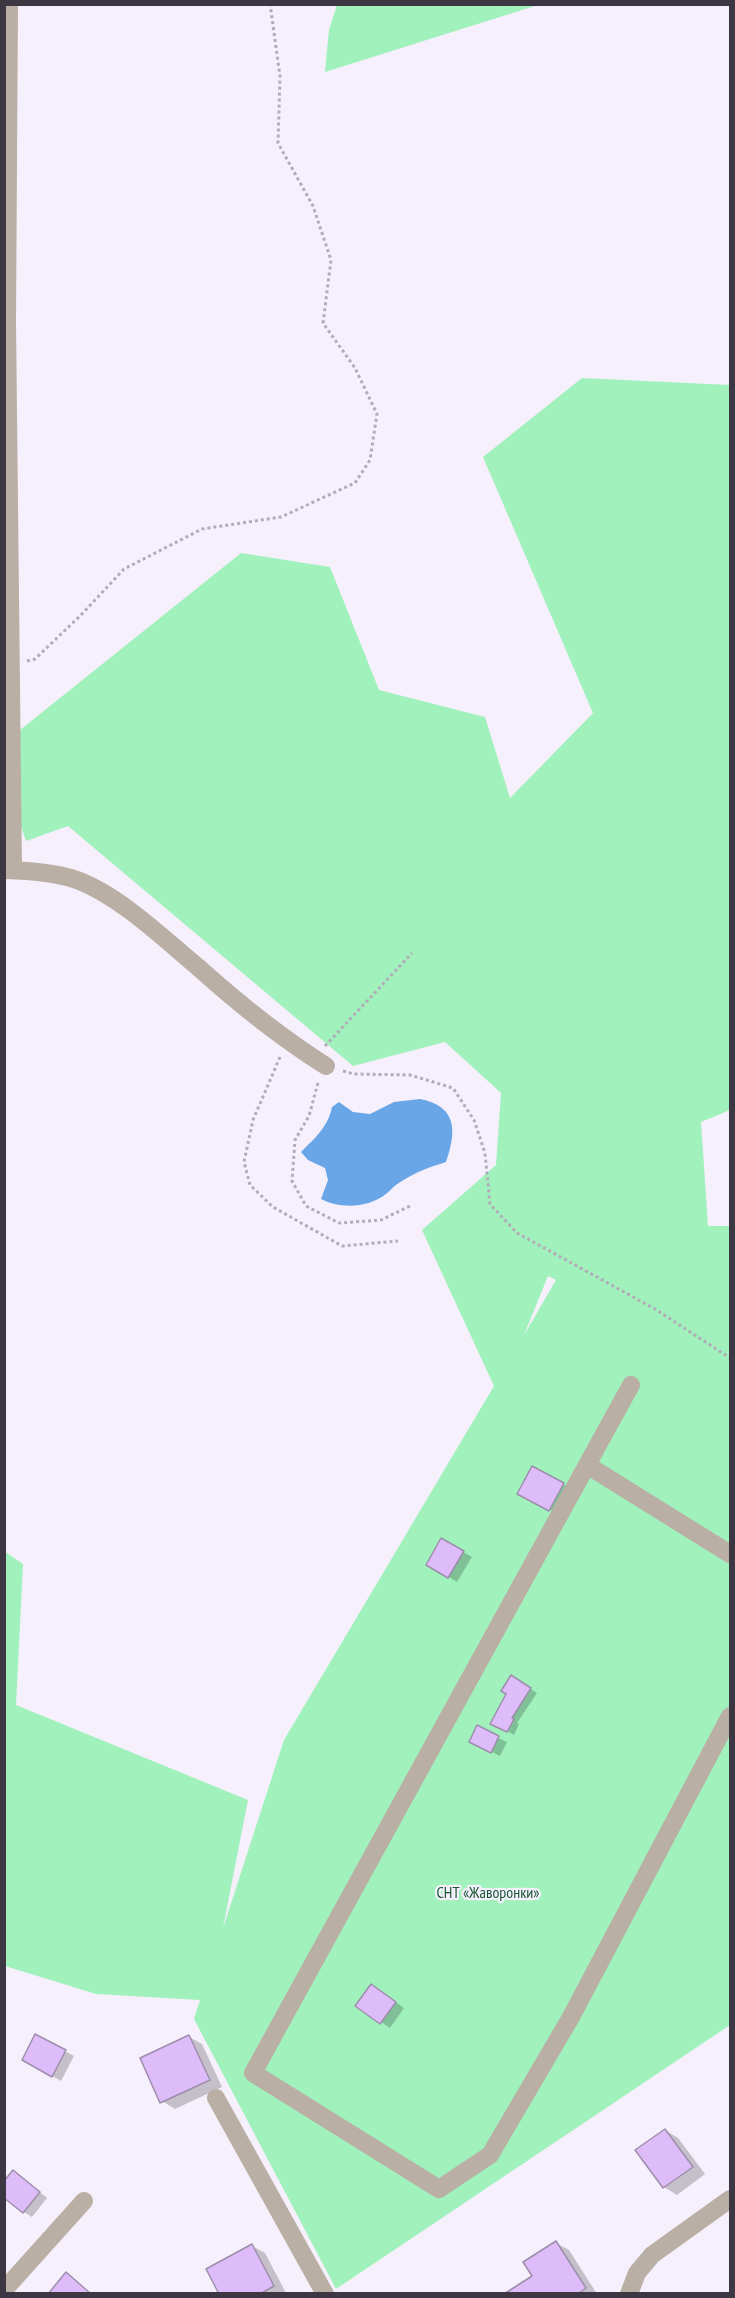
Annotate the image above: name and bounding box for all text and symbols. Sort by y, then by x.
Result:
park label: СНТ «Жаворонки» [436,1883,540,1903]

